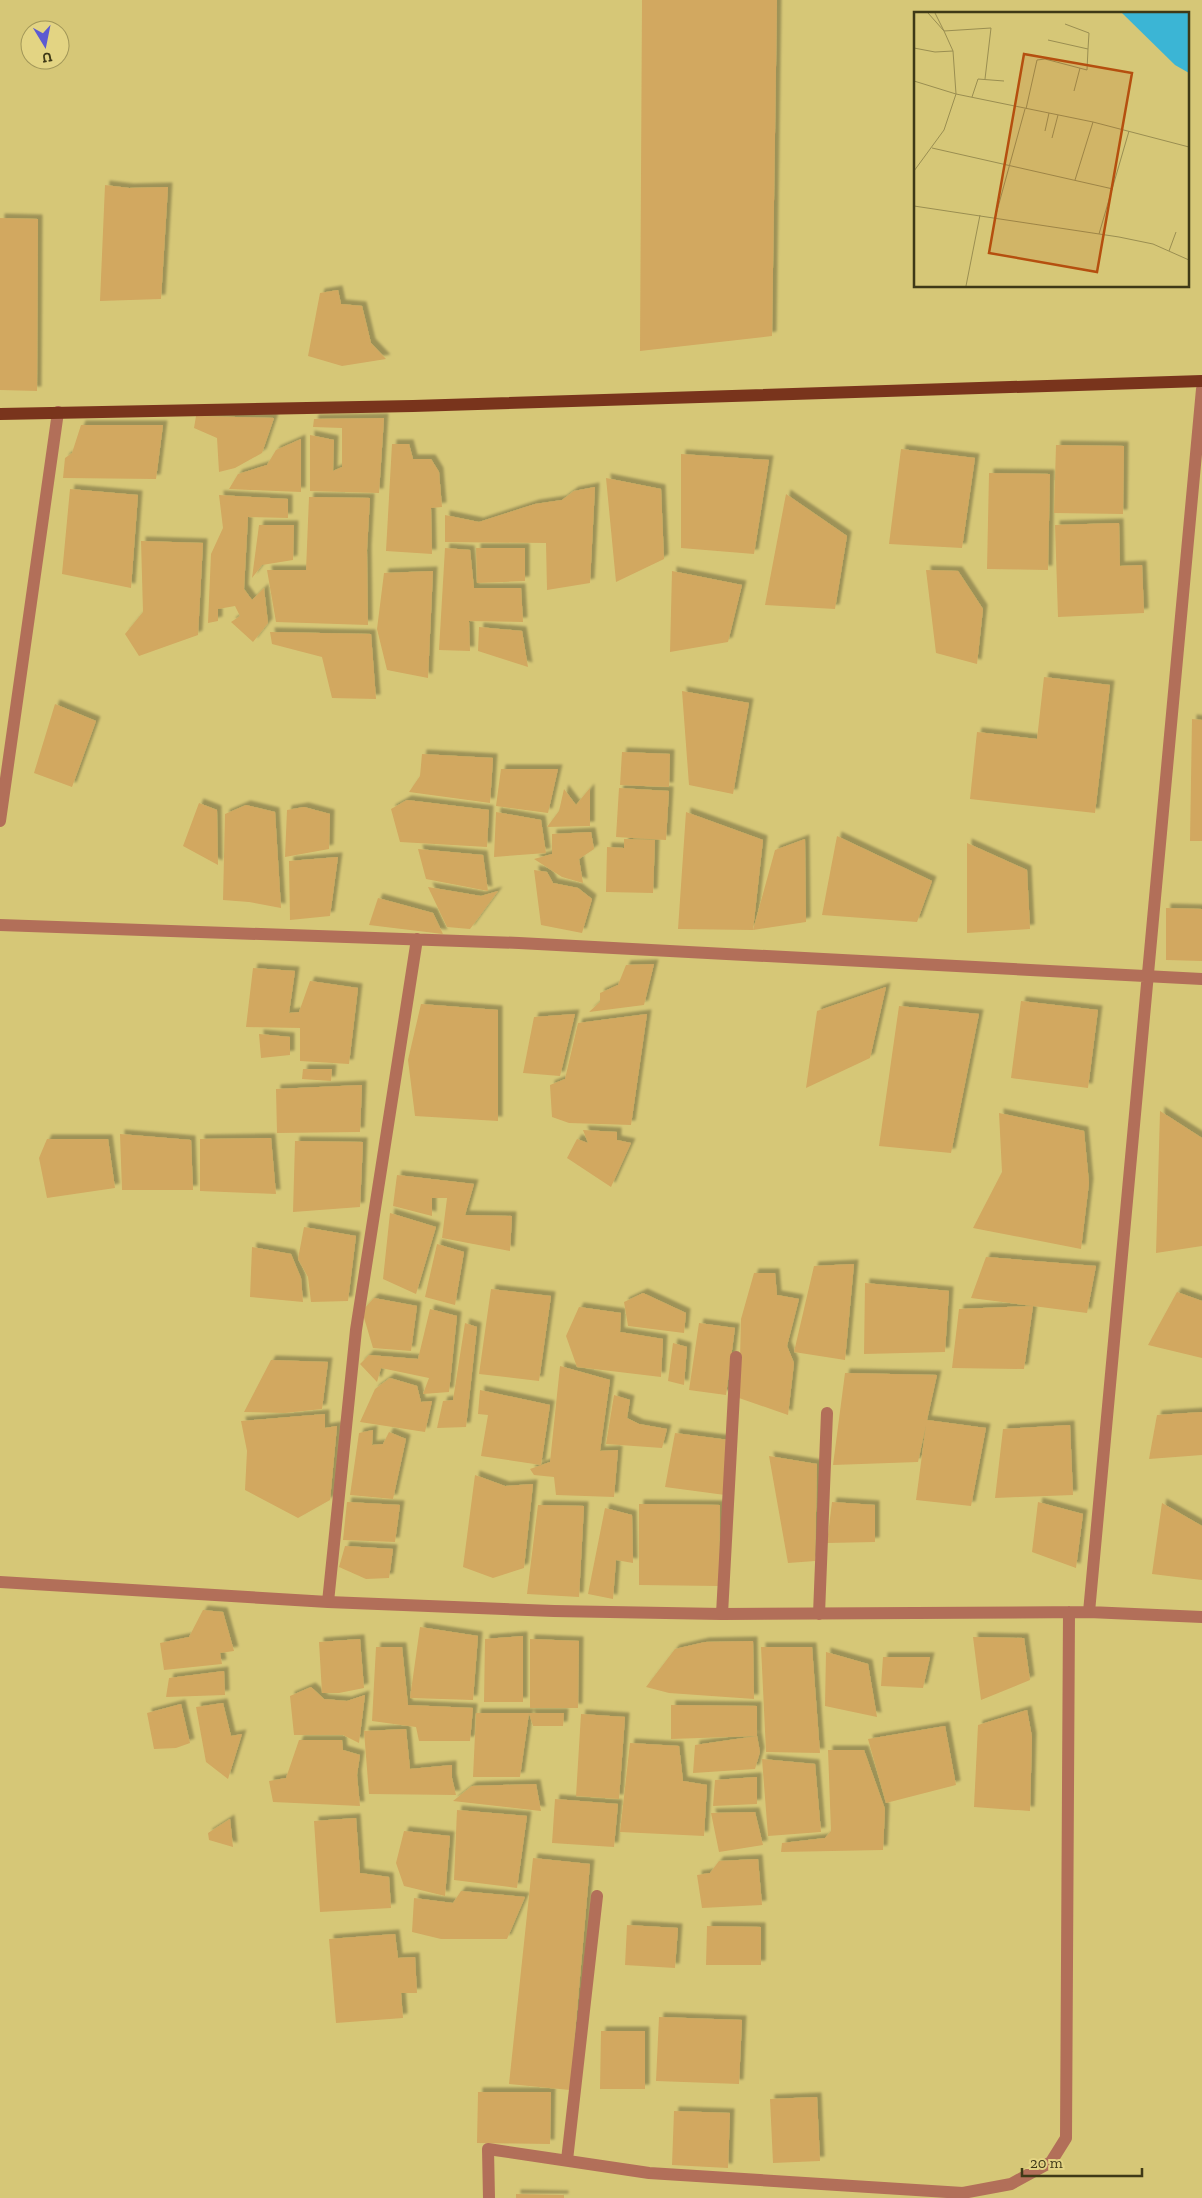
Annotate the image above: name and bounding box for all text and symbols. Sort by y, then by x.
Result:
inset map [914,12,1190,288]
north arrow [20,20,70,70]
text: U [41,48,54,67]
scale bar [1022,2146,1142,2178]
text: 20 m [1030,2154,1063,2172]

